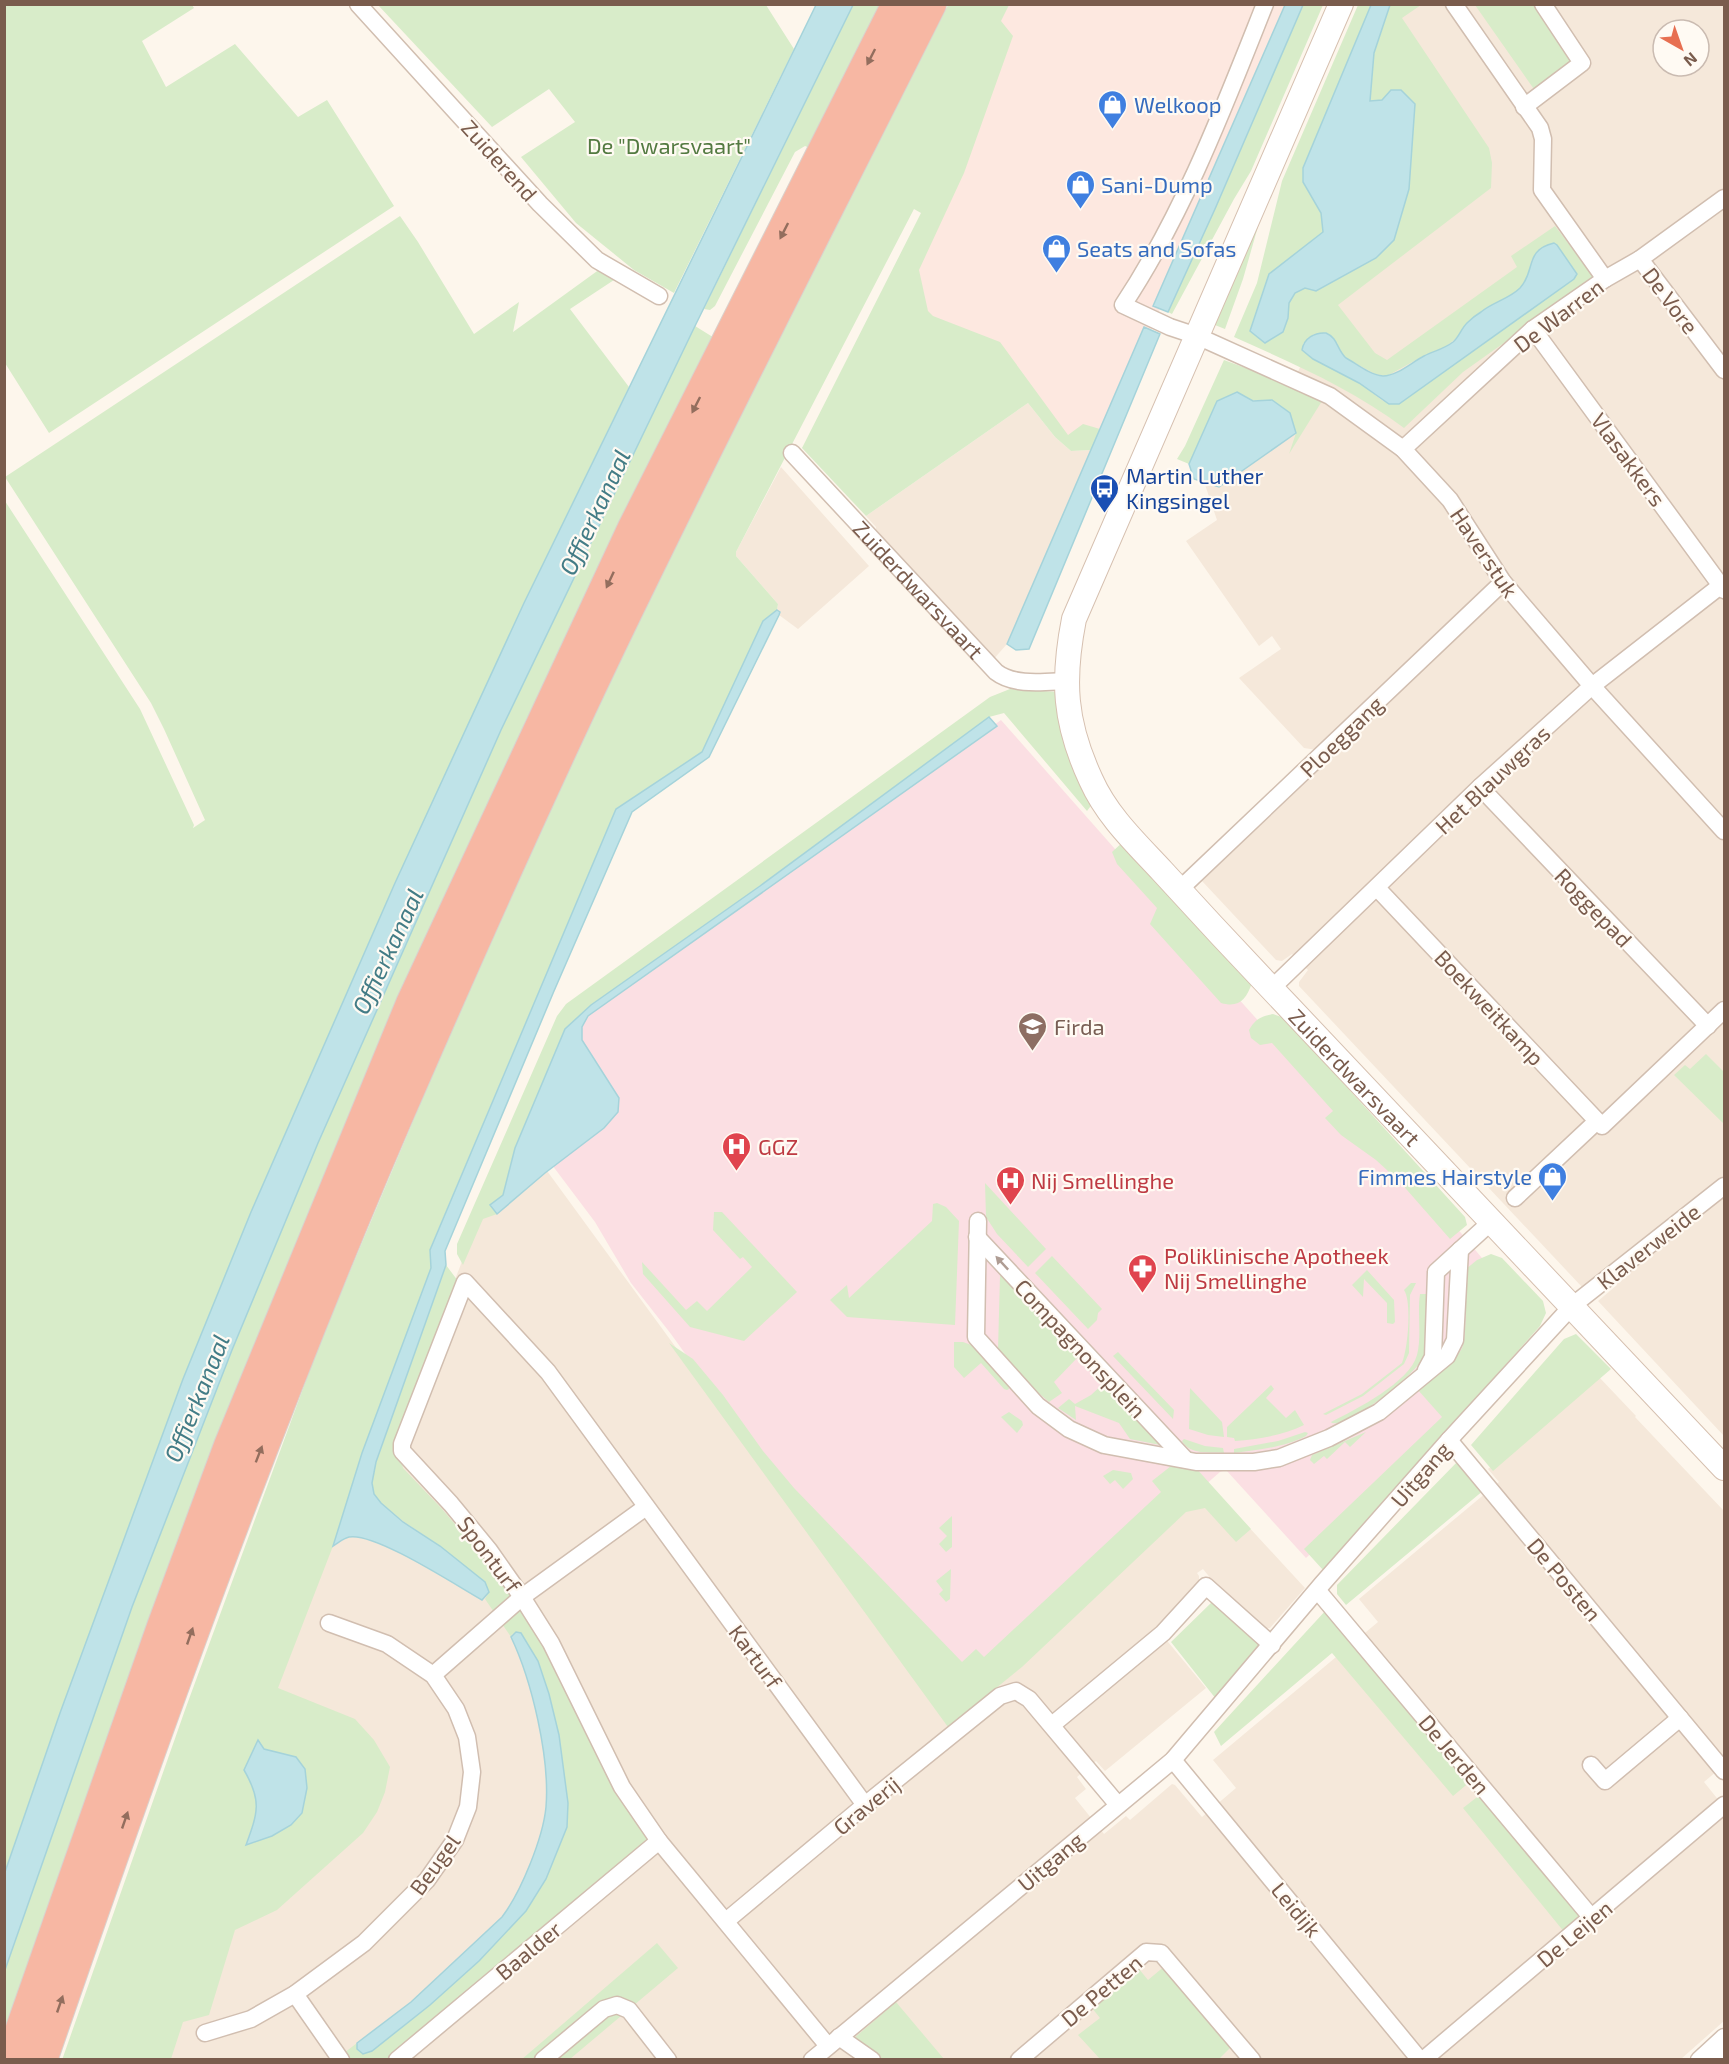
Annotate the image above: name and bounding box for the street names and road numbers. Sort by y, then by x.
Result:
street label: Zuiderend [457,114,543,206]
street label: De Vore [1638,262,1704,338]
street label: De Warren [1508,273,1608,357]
street label: Vlasakkers [1586,407,1672,511]
street label: Haverstuk [1446,502,1524,602]
street label: Zuiderdwarsvaart [848,515,989,664]
street label: Ploeggang [1294,690,1388,782]
street label: Het Blauwgras [1429,719,1555,839]
street label: Roggepad [1550,862,1638,952]
street label: Boekweitkamp [1430,944,1550,1070]
street label: Zuiderdwarsvaart [1284,1003,1426,1151]
street label: Klaverweide [1591,1198,1705,1294]
street label: Compagnonsplein [1010,1273,1152,1423]
street label: Uitgang [1385,1436,1455,1512]
street label: Sponturf [453,1511,527,1598]
street label: De Posten [1523,1532,1607,1626]
street label: Karturf [724,1619,788,1693]
street label: De Jerden [1414,1709,1496,1799]
street label: Graverij [828,1770,905,1840]
street label: Uitgang [1012,1826,1088,1896]
street label: Beugel [403,1828,465,1899]
street label: Leidijk [1266,1876,1327,1942]
street label: De Leijen [1531,1894,1617,1973]
street label: Baalder [490,1915,566,1985]
street label: De Petten [1055,1949,1147,2031]

